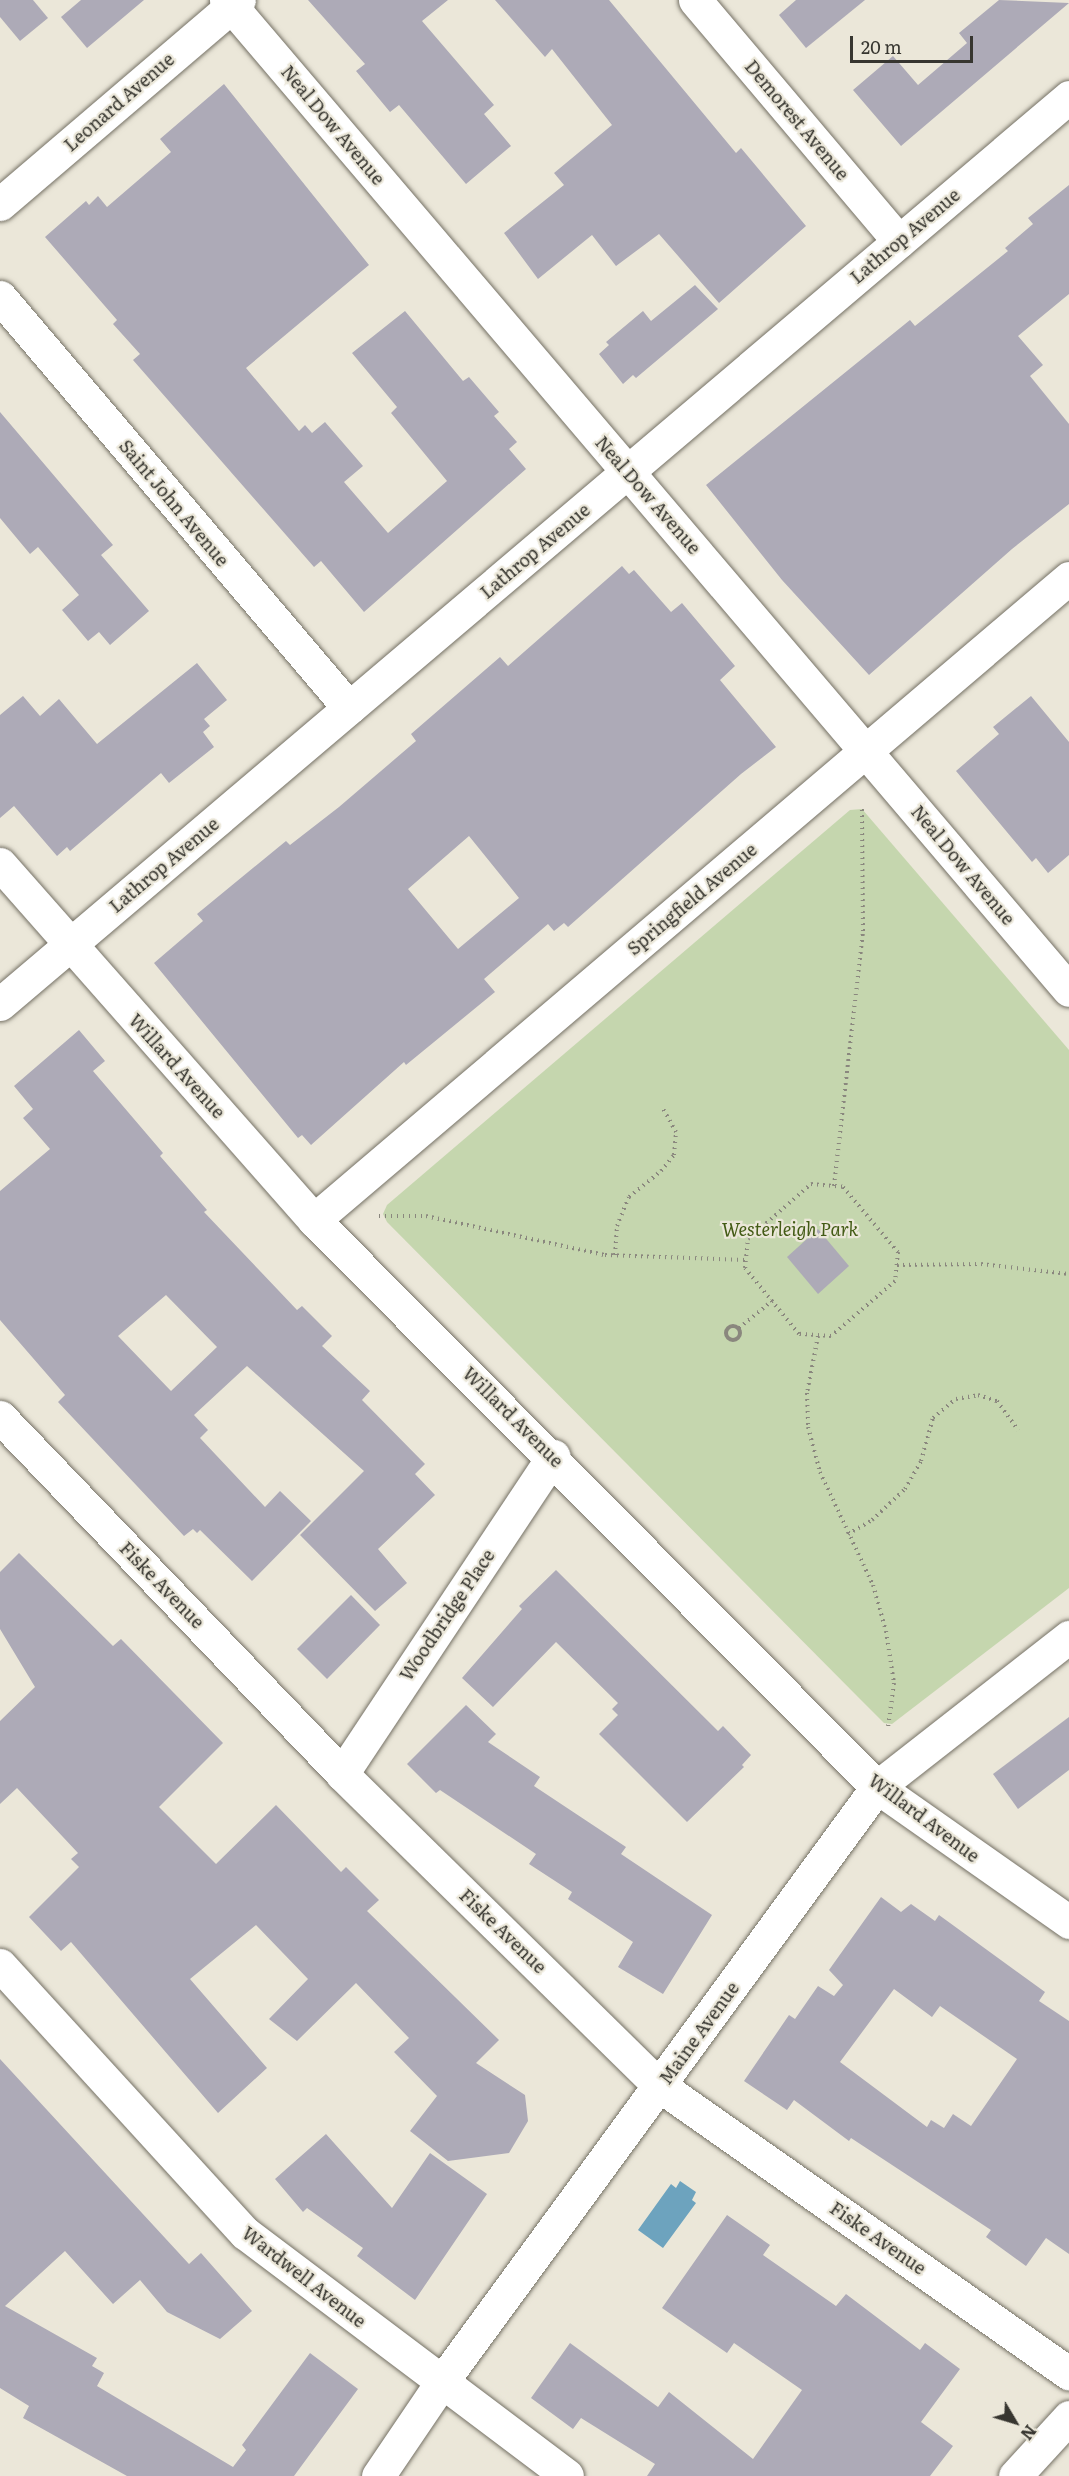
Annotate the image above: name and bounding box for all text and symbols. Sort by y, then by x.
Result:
scale bar [853,24,976,62]
text: 20 m [861,33,902,60]
street label: Leonard Avenue [60,48,178,156]
street label: Demorest Avenue [740,56,854,184]
street label: Neal Dow Avenue [277,61,389,189]
street label: Lathrop Avenue [846,184,964,288]
street label: Neal Dow Avenue [591,432,705,558]
street label: Saint John Avenue [115,435,233,571]
street label: Lathrop Avenue [476,499,594,603]
street label: Neal Dow Avenue [907,801,1019,929]
street label: Lathrop Avenue [105,813,223,917]
street label: Springfield Avenue [623,839,761,959]
street label: Willard Avenue [124,1009,230,1123]
park label: Westerleigh Park [722,1218,858,1240]
street label: Willard Avenue [458,1362,568,1472]
street label: Fiske Avenue [115,1537,209,1633]
street label: Woodbridge Place [395,1545,499,1685]
street label: Willard Avenue [864,1769,984,1867]
street label: Fiske Avenue [455,1884,551,1978]
street label: Maine Avenue [655,1978,743,2088]
street label: Fiske Avenue [826,2197,930,2279]
street label: Wardwell Avenue [238,2222,370,2332]
north arrow [985,2392,1045,2452]
text: N [1016,2420,1043,2446]

